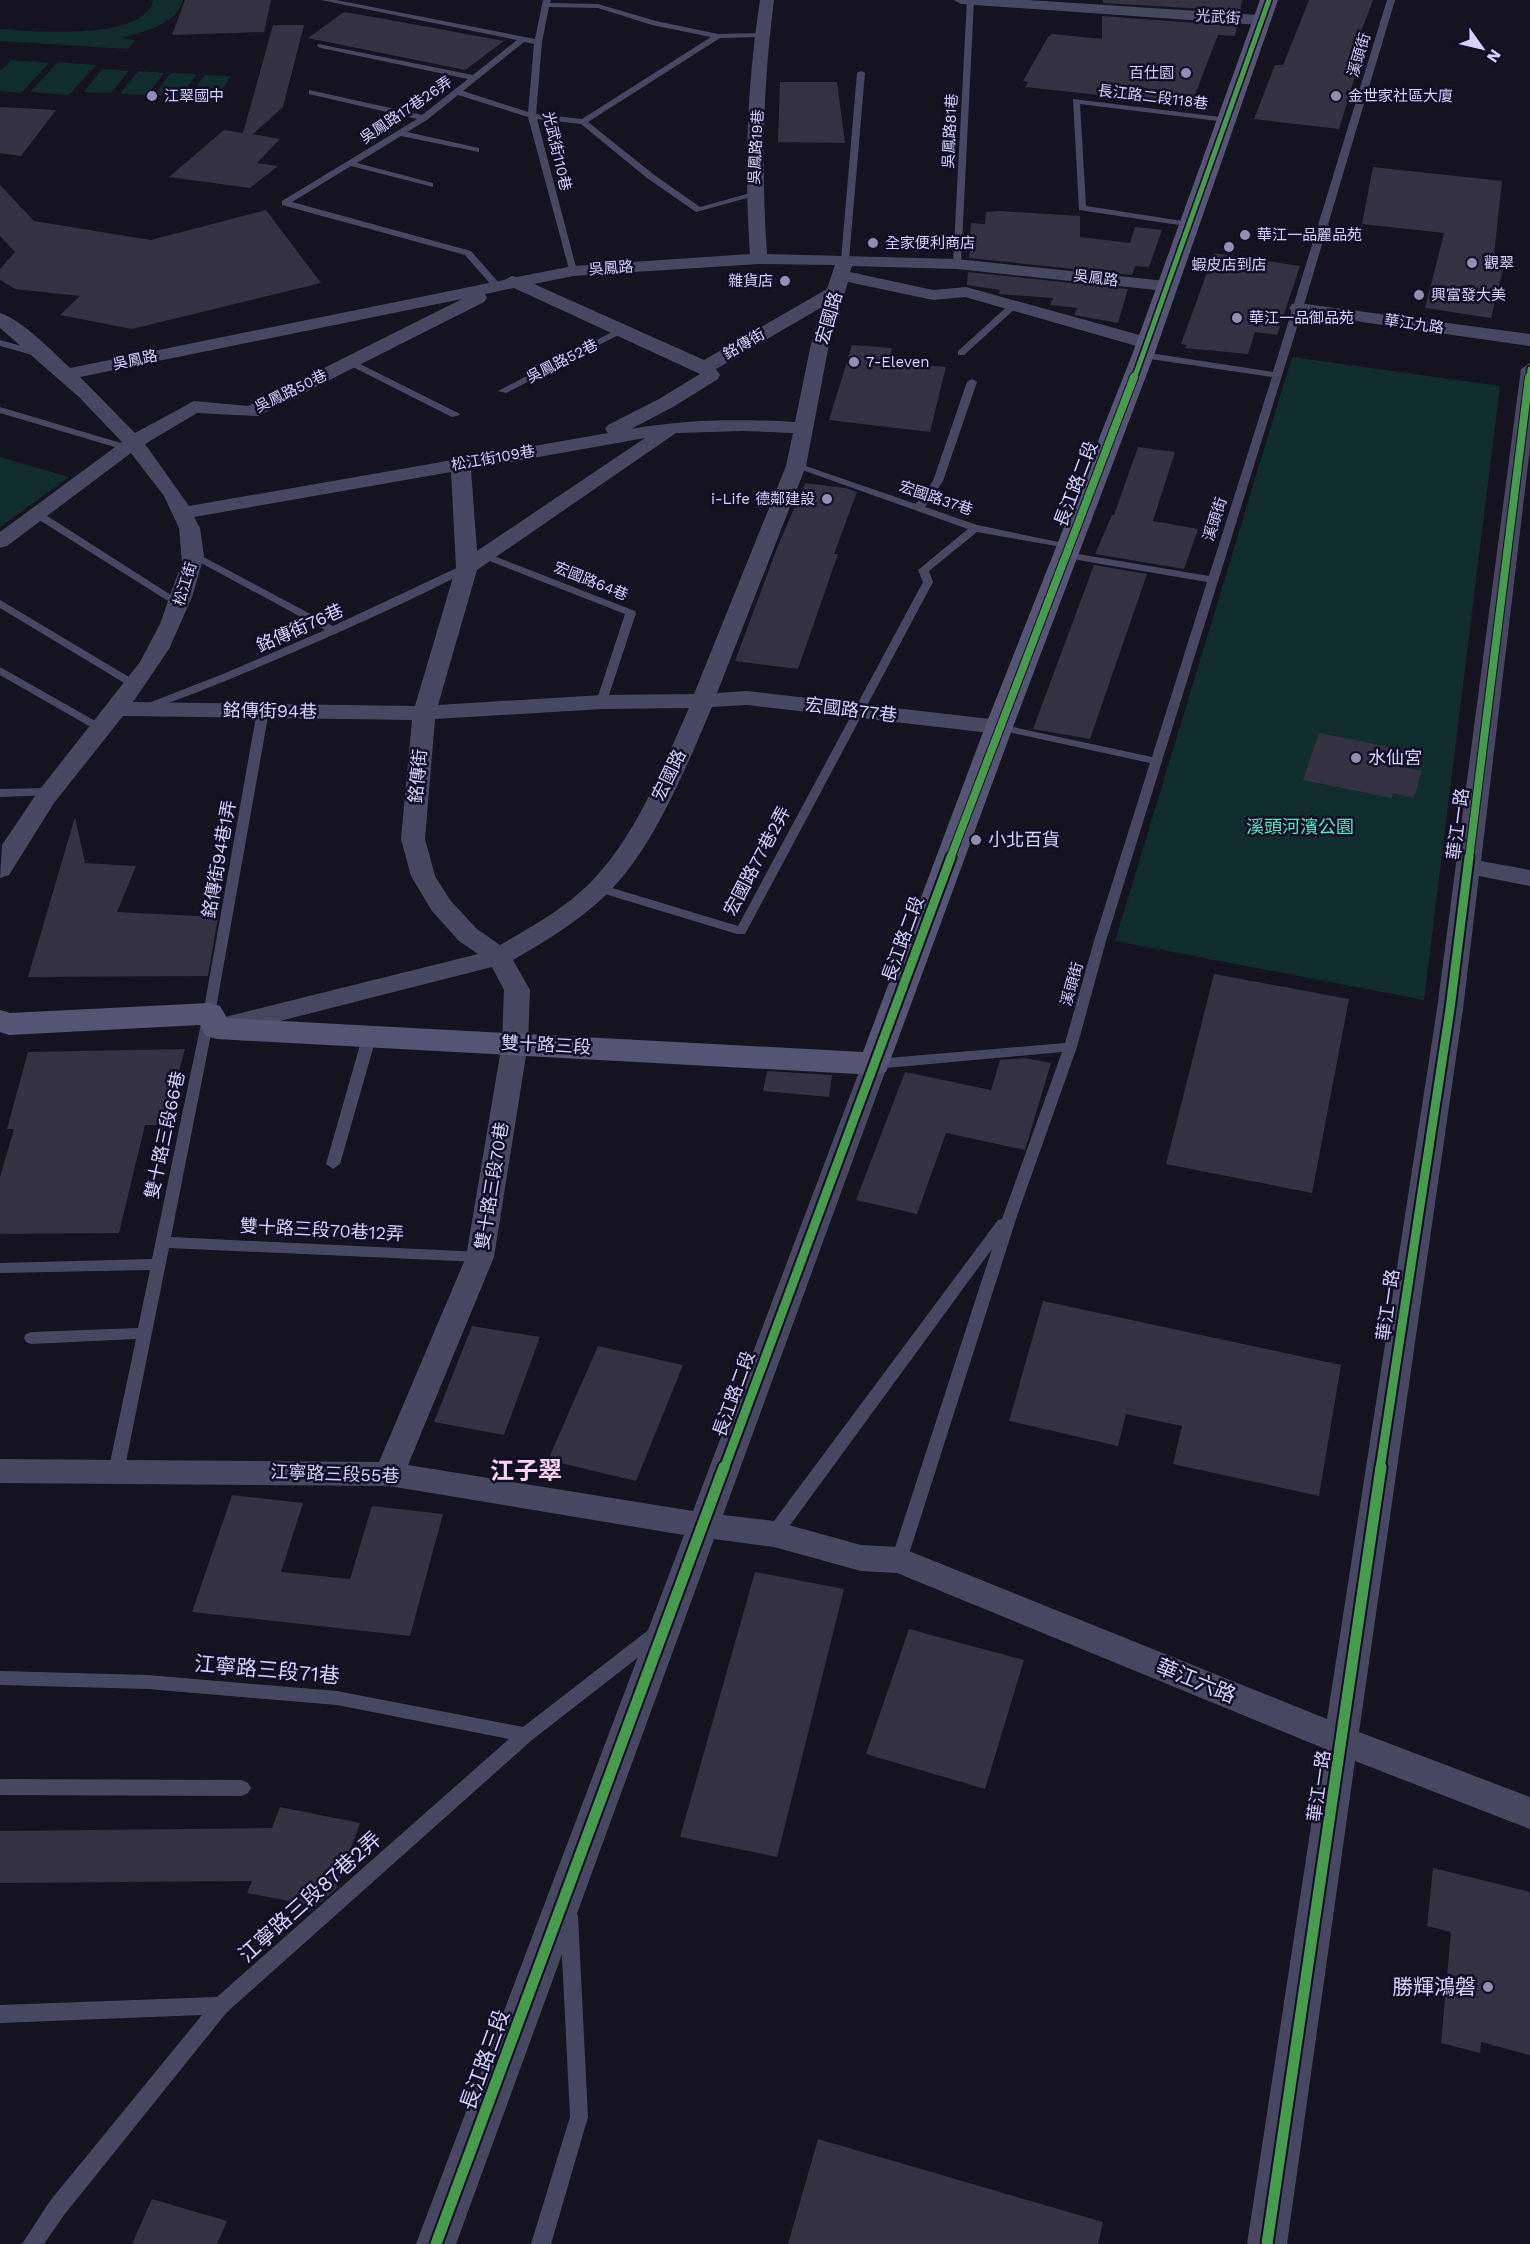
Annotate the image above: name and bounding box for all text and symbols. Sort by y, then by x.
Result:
street label: 光武街 [1195,6,1241,28]
north arrow [1452,18,1512,78]
street label: 溪頭街 [1344,31,1374,79]
text: N [1483,46,1505,66]
place label: 百仕園 [1129,64,1174,82]
marker: 百仕園 [1179,66,1193,80]
street label: 吳鳳路17巷26弄 [357,73,455,147]
street label: 長江路二段118巷 [1097,81,1209,113]
place label: 江翠國中 [164,87,224,105]
place label: 金世家社區大廈 [1348,87,1453,105]
marker: 江翠國中 [145,89,159,103]
marker: 金世家社區大廈 [1329,89,1343,103]
street label: 吳鳳路81巷 [939,93,961,169]
street label: 光武街110巷 [539,109,575,193]
street label: 吳鳳路19巷 [745,109,767,185]
place label: 華江一品麗品苑 [1257,226,1362,244]
marker: 華江一品麗品苑 [1238,228,1252,242]
place label: 全家便利商店 [885,234,975,252]
marker: 全家便利商店 [866,236,880,250]
marker: 蝦皮店到店 [1222,240,1236,254]
place label: 觀翠 [1484,254,1514,272]
place label: 蝦皮店到店 [1191,256,1267,274]
marker: 觀翠 [1465,256,1479,270]
street label: 吳鳳路 [588,257,634,279]
street label: 吳鳳路 [1073,266,1119,290]
place label: 雜貨店 [728,272,773,290]
marker: 雜貨店 [778,274,792,288]
place label: 興富發大美 [1431,286,1506,304]
marker: 興富發大美 [1412,288,1426,302]
street label: 宏國路 [811,289,846,347]
place label: 華江一品御品苑 [1249,309,1354,327]
marker: 華江一品御品苑 [1230,311,1244,325]
street label: 華江九路 [1383,311,1445,337]
street label: 銘傳街 [720,325,768,363]
street label: 吳鳳路52巷 [523,335,601,387]
street label: 吳鳳路 [111,347,159,373]
place label: 7-Eleven [866,353,930,371]
marker: 7-Eleven [847,355,861,369]
street label: 吳鳳路50巷 [252,366,330,416]
street label: 長江路二段 [1050,438,1101,530]
street label: 松江街109巷 [450,442,536,474]
street label: 宏國路37巷 [897,477,975,519]
place label: i-Life 德鄰建設 [711,490,815,508]
marker: i-Life 德鄰建設 [820,492,834,506]
street label: 溪頭街 [1199,495,1231,543]
street label: 宏國路64巷 [551,558,631,604]
street label: 松江街 [170,560,200,608]
street label: 銘傳街76巷 [253,599,346,656]
street label: 宏國路77巷 [804,693,898,726]
street label: 銘傳街94巷 [223,699,317,722]
street label: 宏國路 [647,746,690,804]
place label: 水仙宮 [1368,747,1422,768]
street label: 銘傳街 [405,748,430,804]
marker: 水仙宮 [1349,751,1363,765]
street label: 華江一路 [1443,787,1472,861]
street label: 銘傳街94巷1弄 [198,798,239,919]
street label: 宏國路77巷2弄 [719,803,794,919]
park label: 溪頭河濱公園 [1246,816,1354,837]
place label: 小北百貨 [988,829,1060,850]
marker: 小北百貨 [969,833,983,847]
street label: 長江路二段 [877,893,928,985]
street label: 溪頭街 [1057,960,1087,1008]
street label: 雙十路三段 [501,1032,592,1057]
street label: 雙十路三段66巷 [141,1069,188,1201]
street label: 雙十路三段70巷 [471,1121,512,1251]
street label: 雙十路三段70巷12弄 [239,1215,405,1244]
street label: 華江一路 [1372,1268,1403,1342]
street label: 長江路二段 [708,1348,759,1440]
district label: 江子翠 [490,1457,562,1485]
street label: 江寧路三段55巷 [270,1461,400,1486]
street label: 江寧路三段71巷 [193,1651,341,1688]
street label: 華江六路 [1153,1653,1240,1708]
street label: 華江一路 [1303,1749,1334,1823]
street label: 江寧路三段87巷2弄 [233,1826,386,1967]
place label: 勝輝鴻磐 [1392,1974,1476,1999]
marker: 勝輝鴻磐 [1481,1980,1495,1994]
street label: 長江路三段 [455,2006,514,2113]

